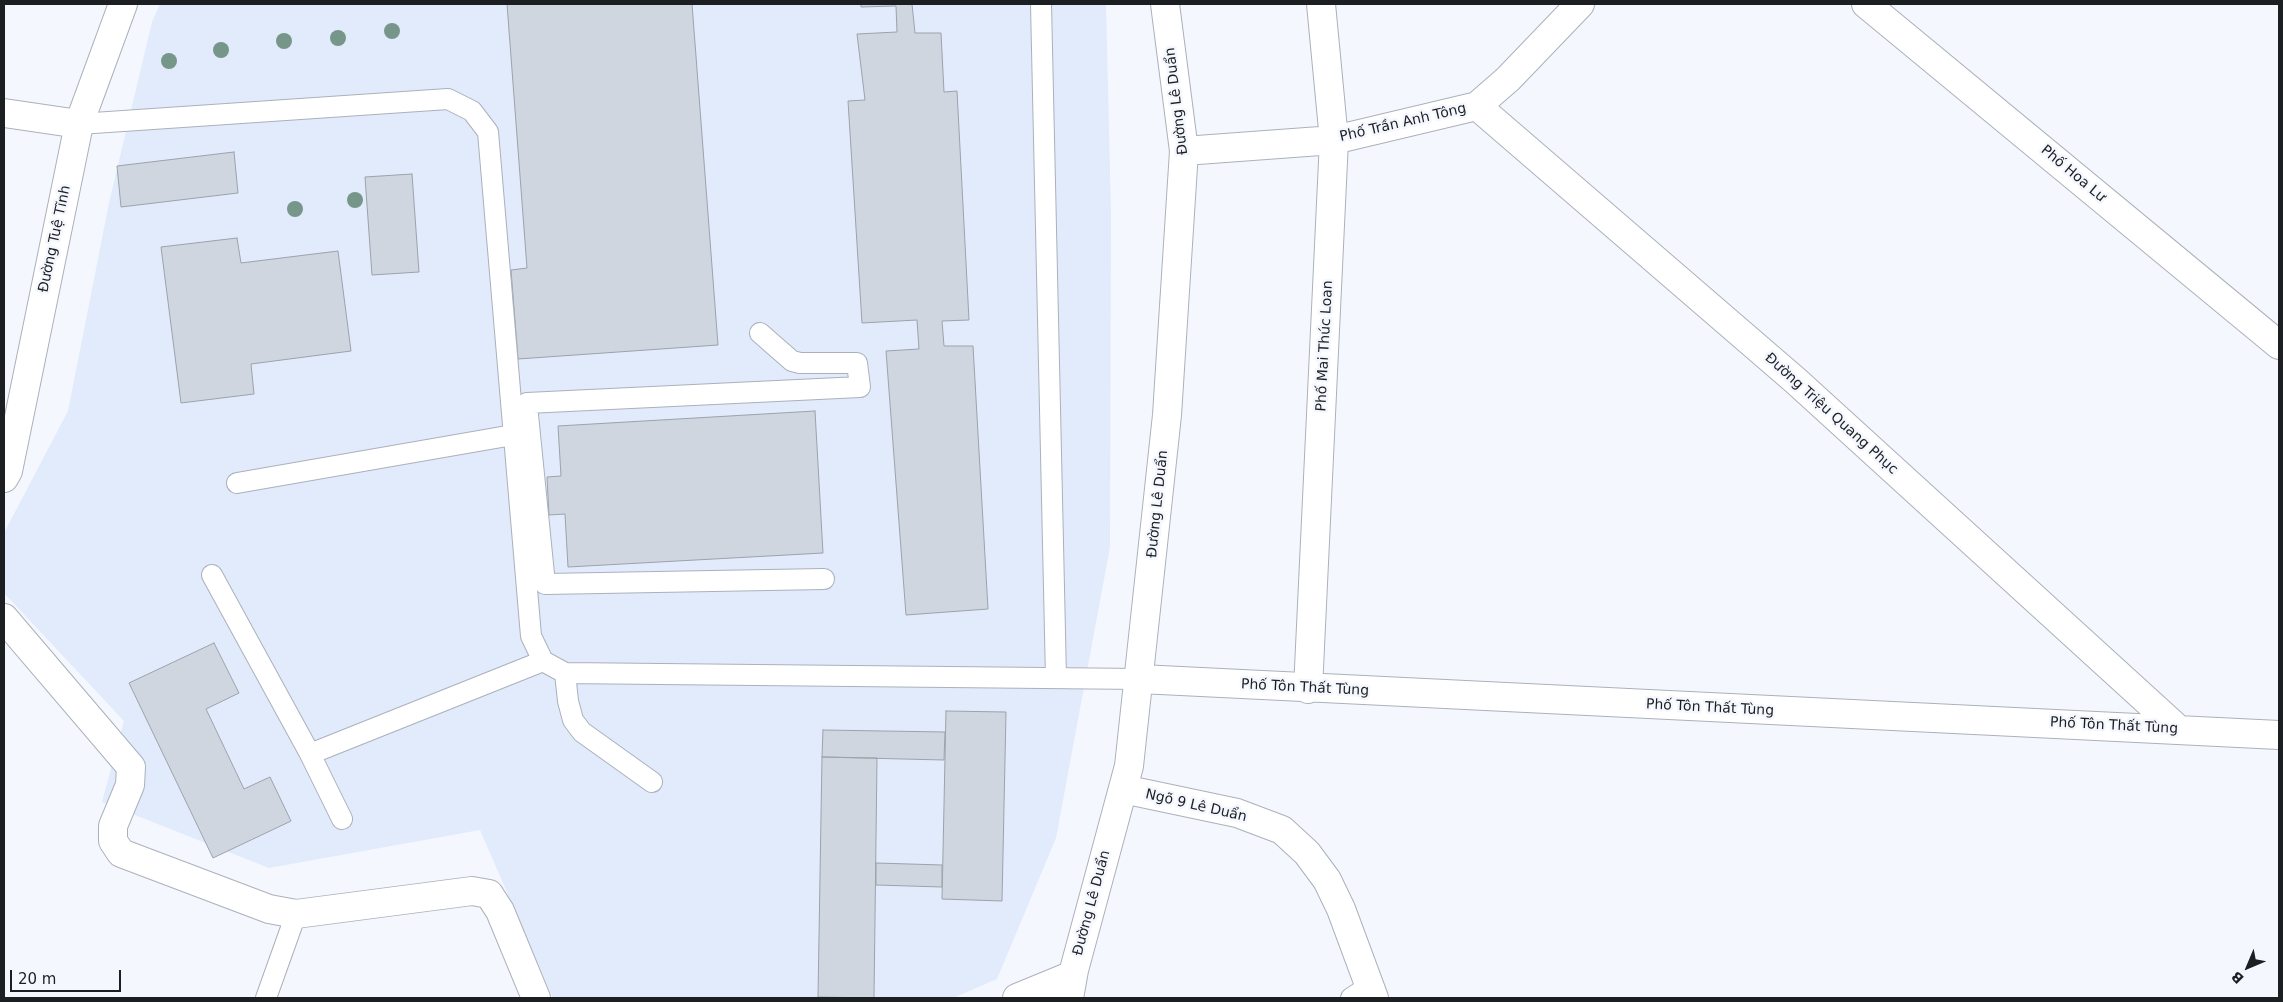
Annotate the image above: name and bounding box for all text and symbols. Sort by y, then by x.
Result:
street label: Đường Lê Duẩn [1162,46,1192,156]
street label: Phố Trần Anh Tông [1338,100,1468,146]
street label: Phố Hoa Lư [2037,142,2109,206]
street label: Đường Tuệ Tĩnh [35,184,75,294]
street label: Phố Mai Thúc Loan [1313,280,1337,412]
street label: Đường Triệu Quang Phục [1761,350,1901,478]
street label: Đường Lê Duẩn [1144,449,1172,559]
street label: Phố Tôn Thất Tùng [1241,676,1369,700]
street label: Phố Tôn Thất Tùng [1646,696,1774,720]
street label: Phố Tôn Thất Tùng [2050,714,2178,738]
street label: Ngõ 9 Lê Duẩn [1144,786,1248,826]
street label: Đường Lê Duẩn [1070,849,1114,957]
north arrow [2223,942,2273,992]
scale bar [12,960,124,992]
text: B [2228,968,2247,987]
text: 20 m [18,970,56,988]

